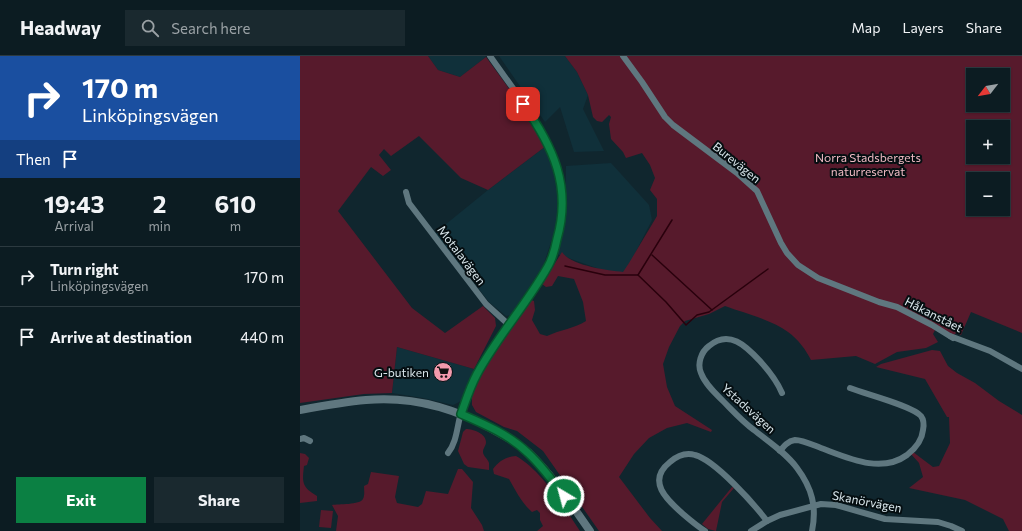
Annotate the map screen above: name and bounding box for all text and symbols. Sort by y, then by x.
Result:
search box [125,10,405,46]
text: Headway [20,16,101,39]
icon: search [139,17,161,39]
text: Search here [171,19,251,37]
text: Map [852,19,880,36]
text: Layers [902,19,944,36]
text: Share [966,19,1002,36]
north arrow [966,68,1010,112]
map controls [966,68,1010,216]
text: 170 m [82,70,158,104]
icon: right [16,72,68,124]
pin [506,87,540,121]
icon: arrive [512,93,534,115]
text: Linköpingsvägen [82,104,218,126]
button: + [966,120,1010,164]
street label: Burevägen [710,139,764,185]
icon: arrive [59,148,81,170]
text: Then [16,150,51,168]
park label: Norra Stadsbergets naturreservat [815,150,921,178]
button: − [966,172,1010,216]
text: 19:43 [44,189,105,218]
text: 2 [153,189,166,218]
text: 610 [215,189,256,218]
text: Arrival [55,218,94,234]
text: min [148,218,171,234]
text: m [230,218,241,234]
street label: Motalavägen [435,223,489,287]
text: Turn right [50,260,119,278]
icon: right [16,266,38,288]
text: 170 m [244,268,284,286]
text: Linköpingsvägen [50,278,149,294]
street label: Håkanstået [903,294,965,334]
icon: arrive [16,326,38,348]
text: Arrive at destination [50,328,192,346]
text: 440 m [240,328,284,346]
supermarket icon: G-butiken [432,361,454,383]
place label: G-butiken [374,365,429,379]
street label: Ystadsvägen [719,380,779,436]
position arrow [543,475,585,517]
button: Exit [16,477,146,523]
button: Share [154,477,284,523]
street label: Skanörvägen [831,487,903,515]

